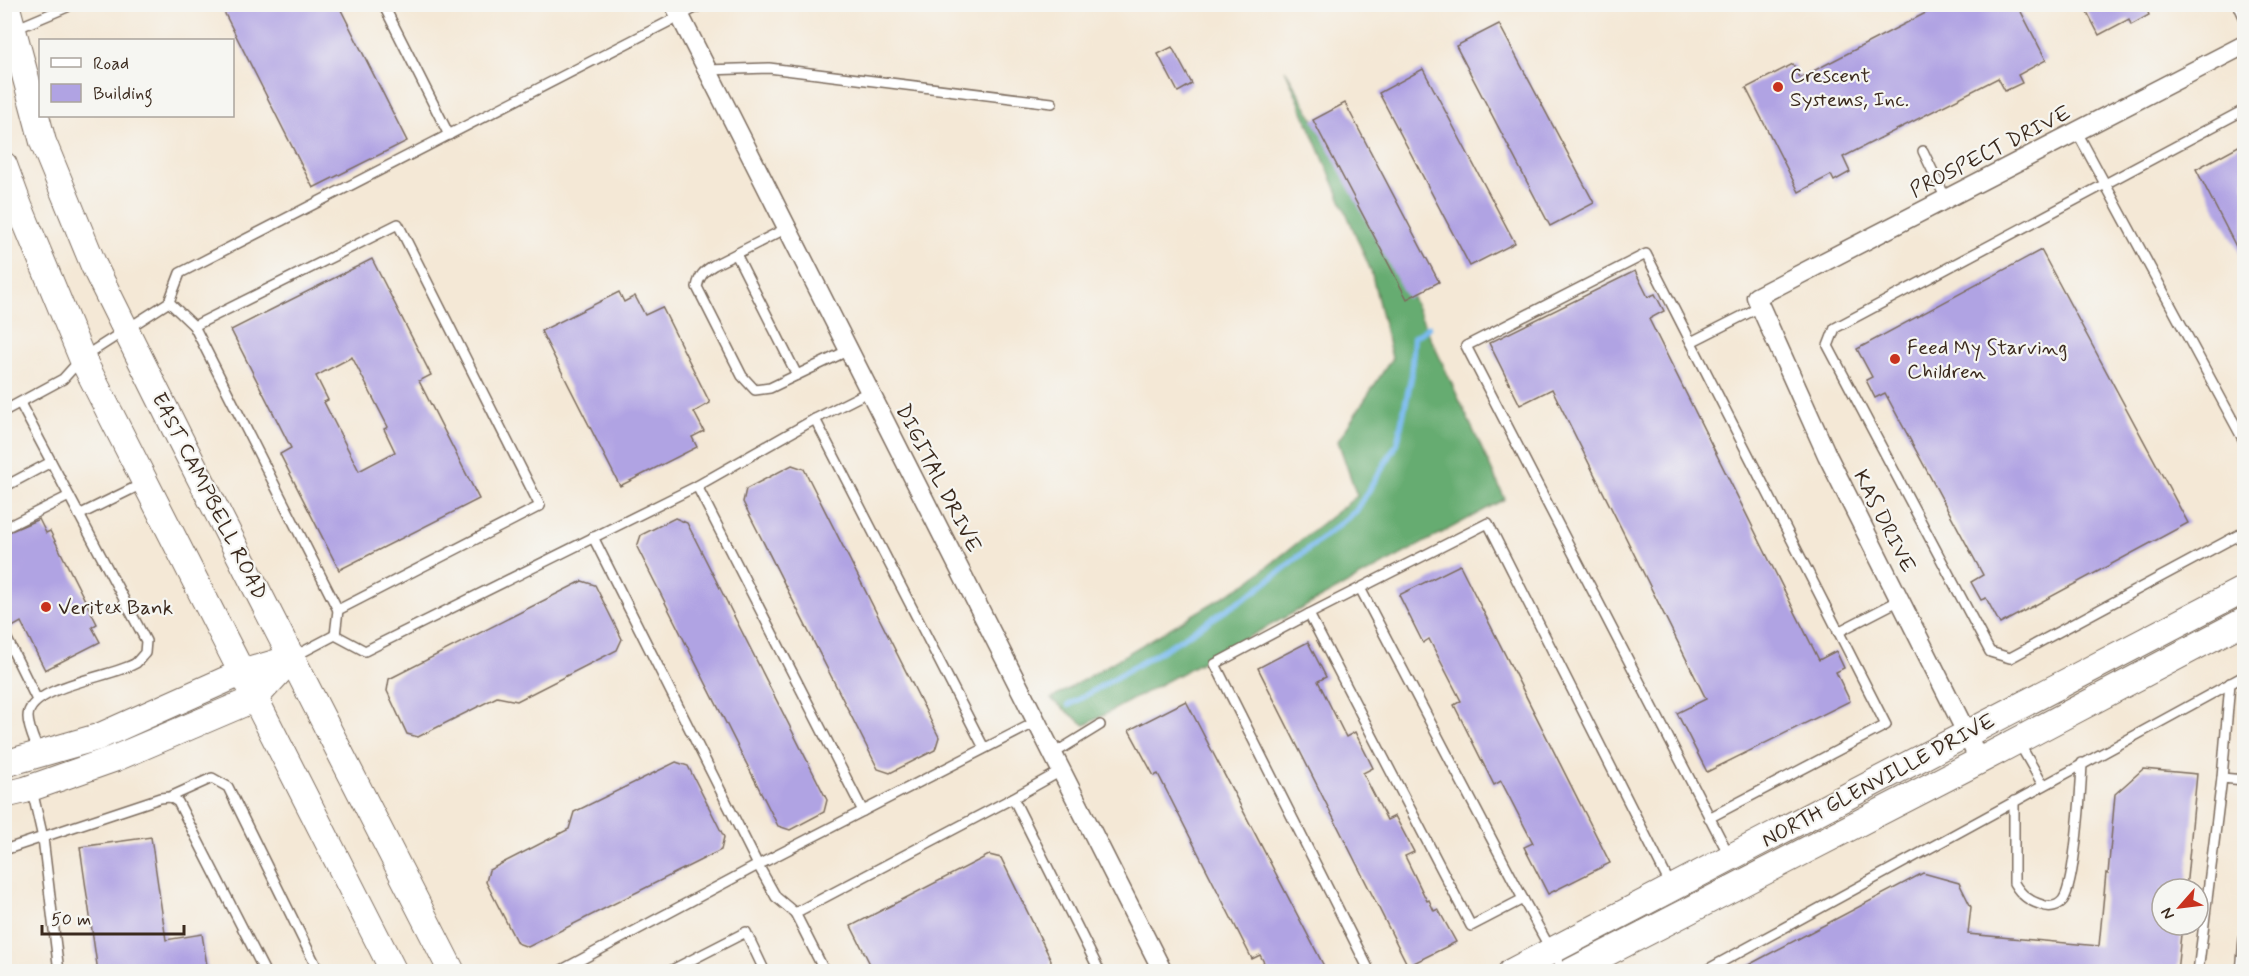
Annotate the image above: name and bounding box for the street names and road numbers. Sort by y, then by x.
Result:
street label: PROSPECT DRIVE [1905,99,2076,205]
street label: EAST CAMPBELL ROAD [145,388,274,605]
street label: DIGITAL DRIVE [889,399,988,558]
street label: KAS DRIVE [1846,465,1922,578]
street label: NORTH GLENVILLE DRIVE [1757,707,2000,854]

